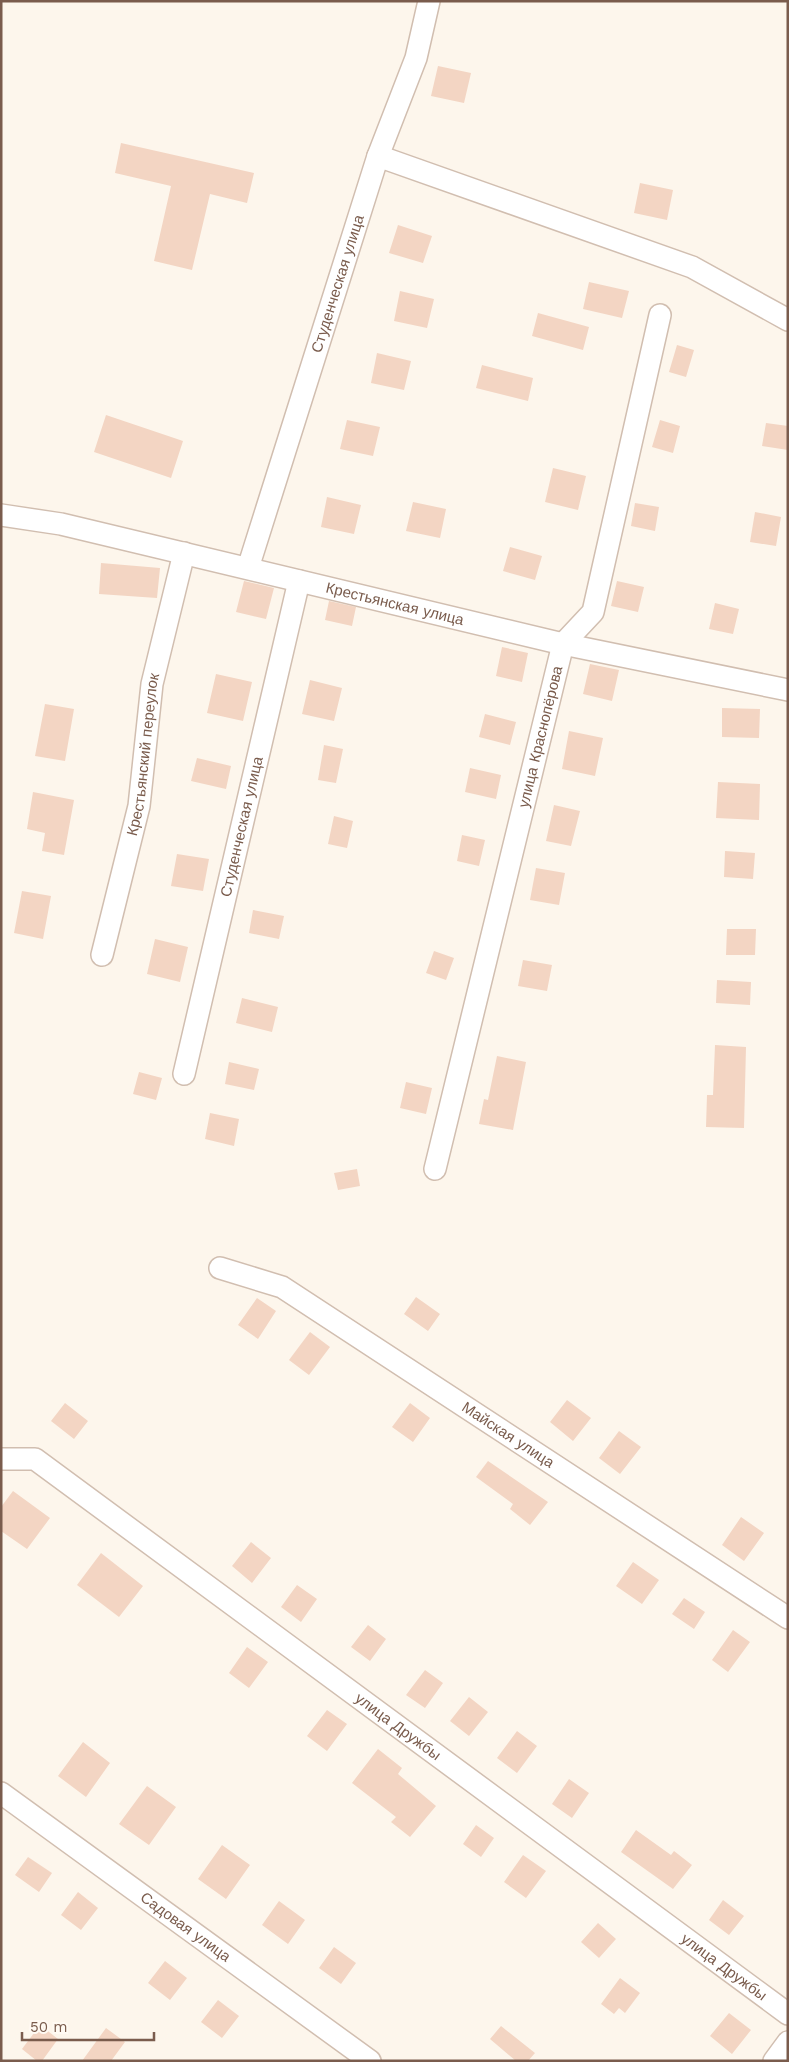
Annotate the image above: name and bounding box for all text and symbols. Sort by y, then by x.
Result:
street label: Студенческая улица [307,212,368,355]
street label: Крестьянская улица [324,579,466,629]
street label: улица Краснопёрова [514,663,567,809]
street label: Крестьянский переулок [123,671,163,838]
street label: Студенческая улица [217,754,267,899]
street label: Майская улица [459,1398,558,1472]
street label: улица Дружбы [352,1689,444,1764]
street label: Садовая улица [137,1888,235,1966]
street label: улица Дружбы [678,1929,770,2004]
scale bar [22,2010,155,2042]
text: 50 m [30,2018,67,2036]

